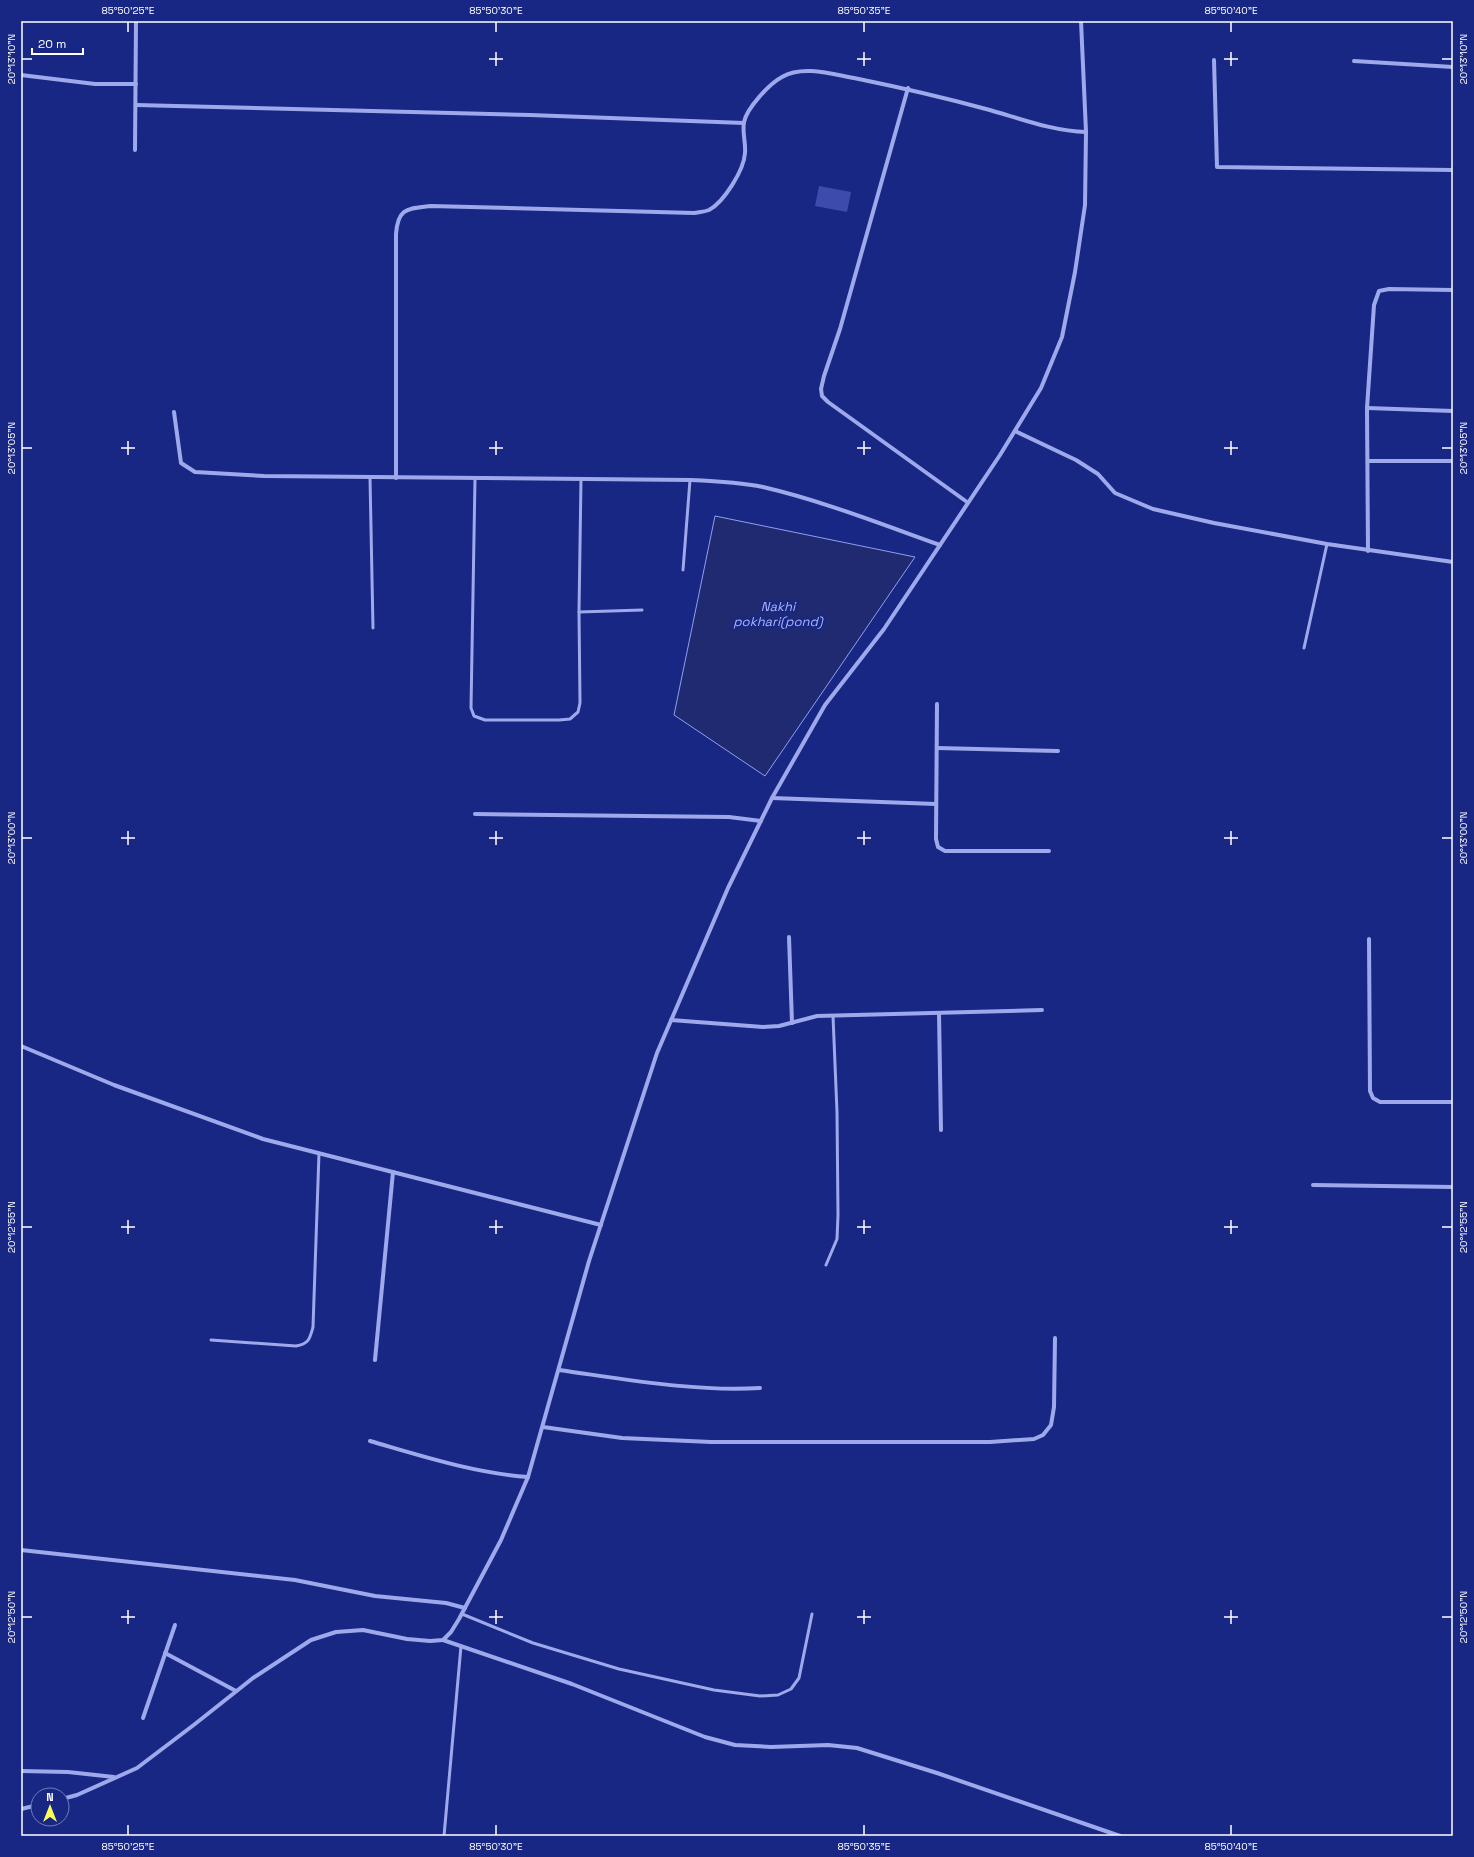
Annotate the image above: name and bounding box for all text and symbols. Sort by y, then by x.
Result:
text: 85°50'25"E [102,4,155,17]
text: 85°50'30"E [469,4,523,17]
text: 85°50'35"E [838,4,891,17]
text: 85°50'40"E [1204,4,1258,17]
scale bar [32,30,83,56]
text: 20°13'10"N [5,34,18,84]
text: 20°13'10"N [1457,34,1470,84]
text: 20 m [38,36,66,52]
text: 20°13'05"N [5,422,18,474]
text: 20°13'05"N [1457,422,1470,474]
water label: Nakhi pokhari(pond) [733,598,824,630]
text: 20°13'00"N [5,812,18,864]
text: 20°13'00"N [1457,812,1470,864]
text: 20°12'55"N [5,1201,18,1253]
text: 20°12'55"N [1457,1201,1470,1253]
text: 20°12'50"N [5,1591,18,1643]
text: 20°12'50"N [1457,1591,1470,1643]
north arrow [30,1787,70,1827]
text: N [46,1790,54,1804]
text: 85°50'25"E [102,1840,155,1853]
text: 85°50'30"E [469,1840,523,1853]
text: 85°50'35"E [838,1840,891,1853]
text: 85°50'40"E [1204,1840,1258,1853]

